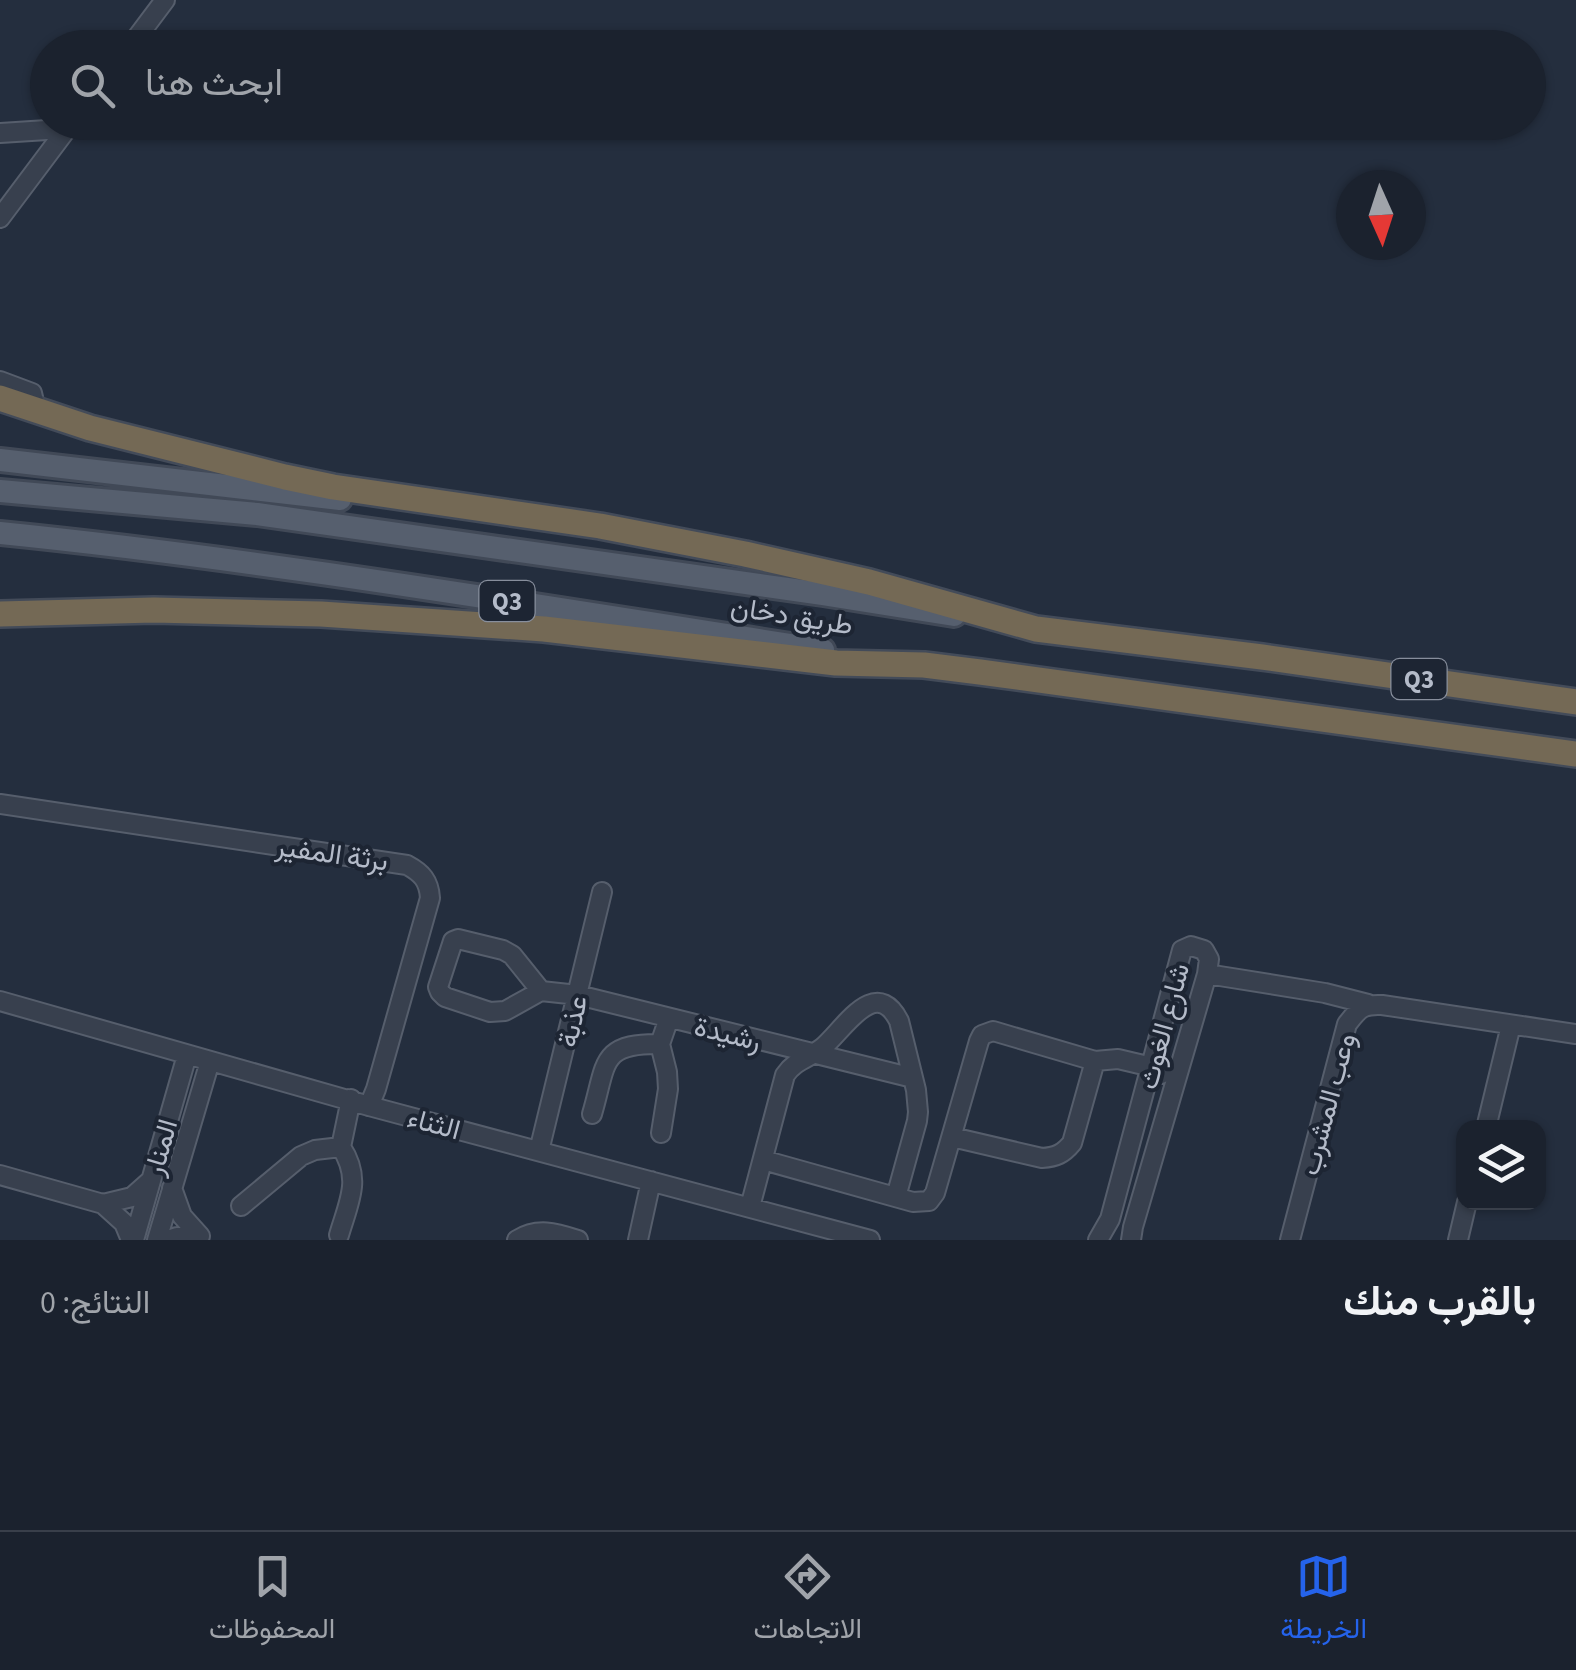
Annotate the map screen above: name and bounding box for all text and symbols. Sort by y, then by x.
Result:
search box [30,30,1546,140]
text: ابحث هنا [145,56,283,110]
icon: search [65,58,120,113]
north arrow [1336,170,1426,260]
road number: Q3 [480,581,534,621]
street label: طريق دخان [728,587,856,645]
road number: Q3 [1392,659,1446,699]
street label: برثة المفير [272,826,391,882]
street label: شارع الغوث [1128,959,1200,1094]
street label: عذبة [548,991,598,1051]
street label: رشيدة [690,1006,765,1062]
street label: وعب المشرب [1290,1029,1366,1180]
street label: الثناء [403,1098,465,1150]
street label: المنار [134,1114,188,1181]
map controls [1456,1120,1546,1210]
button: layers [1456,1120,1546,1210]
text: بالقرب منك [1343,1272,1536,1332]
text: النتائج: 0 [40,1280,150,1326]
tab: المحفوظات [209,1549,335,1653]
tab: الاتجاهات [753,1549,862,1653]
tab: الخريطة [1280,1549,1367,1653]

